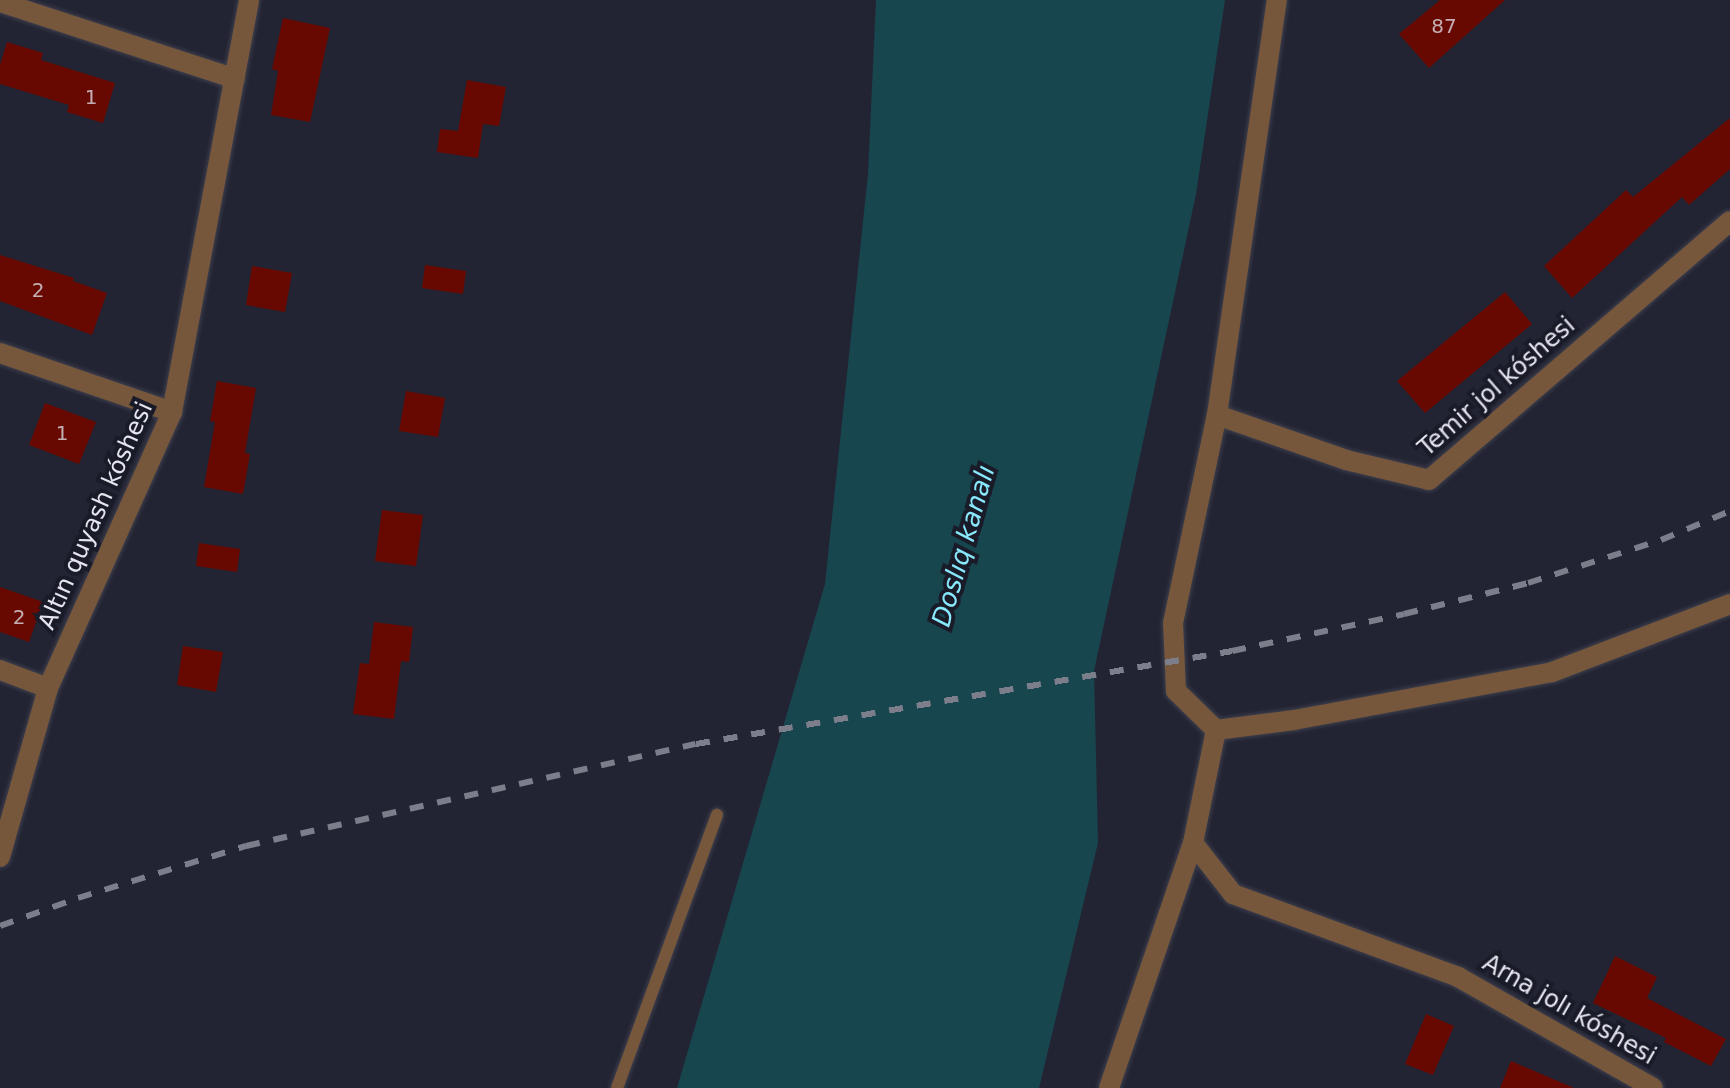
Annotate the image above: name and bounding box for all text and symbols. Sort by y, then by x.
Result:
house number: 87 [1431,14,1457,38]
house number: 1 [85,85,97,109]
house number: 2 [32,278,44,302]
street label: Temir jol kóshesi [1413,311,1581,463]
street label: Altın quyash kóshesi [33,398,159,634]
house number: 1 [56,421,68,445]
water label: Doslıq kanalı [926,462,1002,630]
house number: 2 [13,605,25,629]
street label: Arna jolı kóshesi [1477,949,1661,1071]

